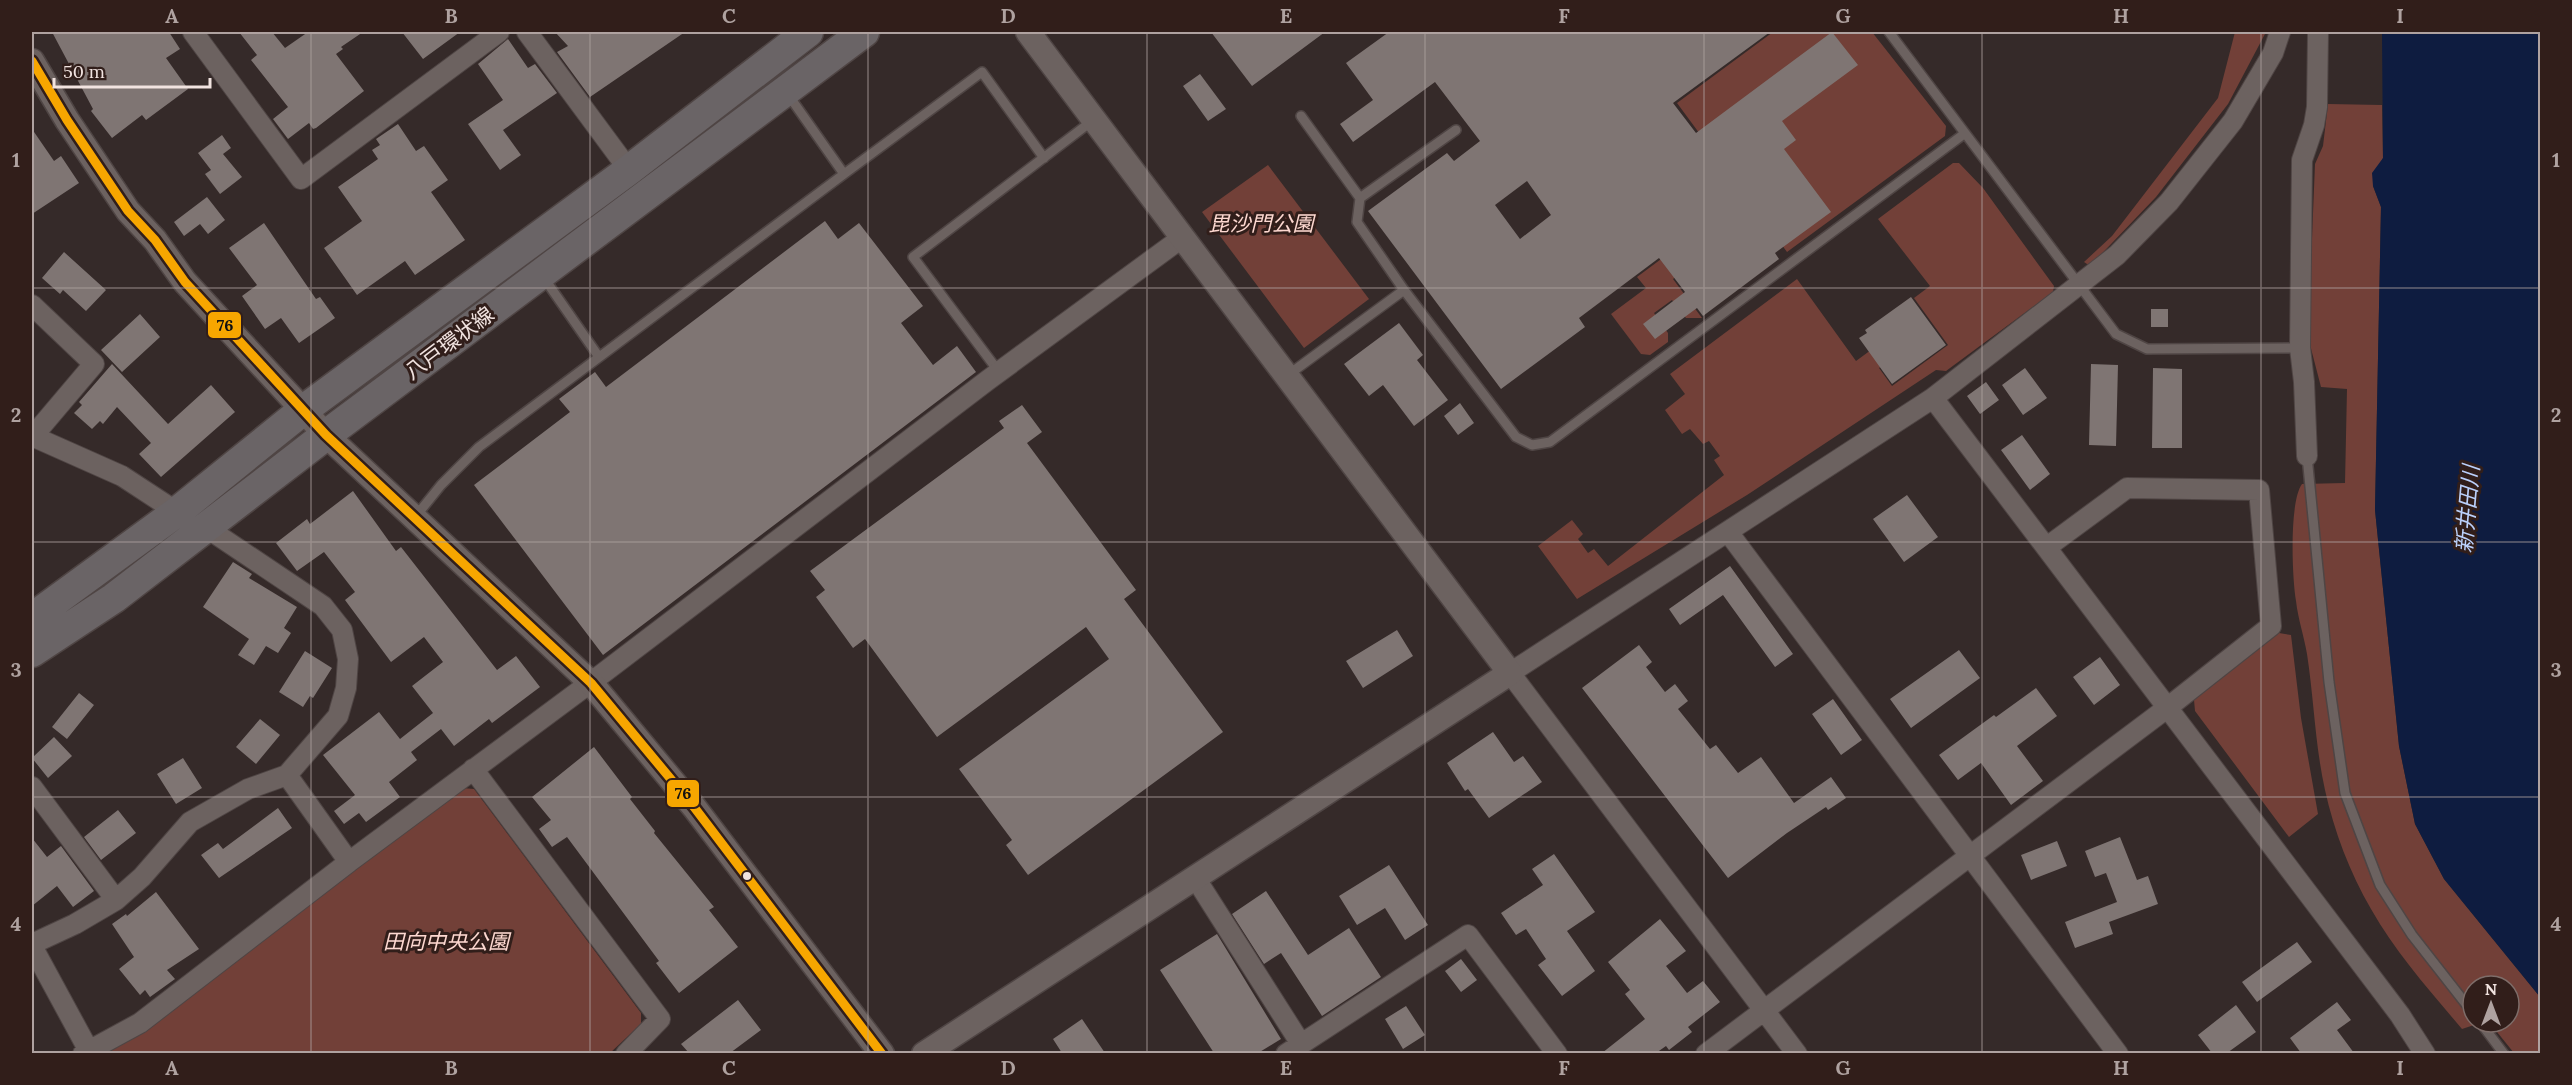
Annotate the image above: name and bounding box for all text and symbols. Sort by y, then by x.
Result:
text: A [165,3,179,28]
text: B [444,3,458,28]
text: C [722,3,736,28]
text: D [1000,3,1016,28]
text: E [1280,3,1292,28]
text: F [1558,3,1570,28]
text: G [1835,3,1851,28]
text: H [2113,3,2129,28]
text: I [2396,3,2404,28]
scale bar [54,51,210,89]
text: 50 m [63,60,105,83]
text: 1 [12,147,20,172]
text: 1 [2552,147,2560,172]
park label: 毘沙門公園 [1209,210,1316,237]
street label: 八戸環状線 [399,301,499,385]
line badge: 76 [207,311,242,339]
text: 76 [217,315,233,335]
text: 2 [11,402,21,427]
text: 2 [2551,402,2561,427]
water label: 新井田川 [2449,462,2485,554]
text: 3 [10,657,22,682]
text: 3 [2550,657,2562,682]
line badge: 76 [666,779,700,808]
text: 76 [675,783,691,803]
unlabelled marker [741,870,753,882]
text: 4 [11,911,22,936]
text: 4 [2551,911,2562,936]
park label: 田向中央公園 [383,928,512,955]
north arrow [2461,974,2521,1034]
text: N [2485,979,2497,999]
text: A [165,1055,179,1080]
text: B [444,1055,458,1080]
text: C [722,1055,736,1080]
text: D [1000,1055,1016,1080]
text: E [1280,1055,1292,1080]
text: F [1558,1055,1570,1080]
text: G [1835,1055,1851,1080]
text: H [2113,1055,2129,1080]
text: I [2396,1055,2404,1080]

